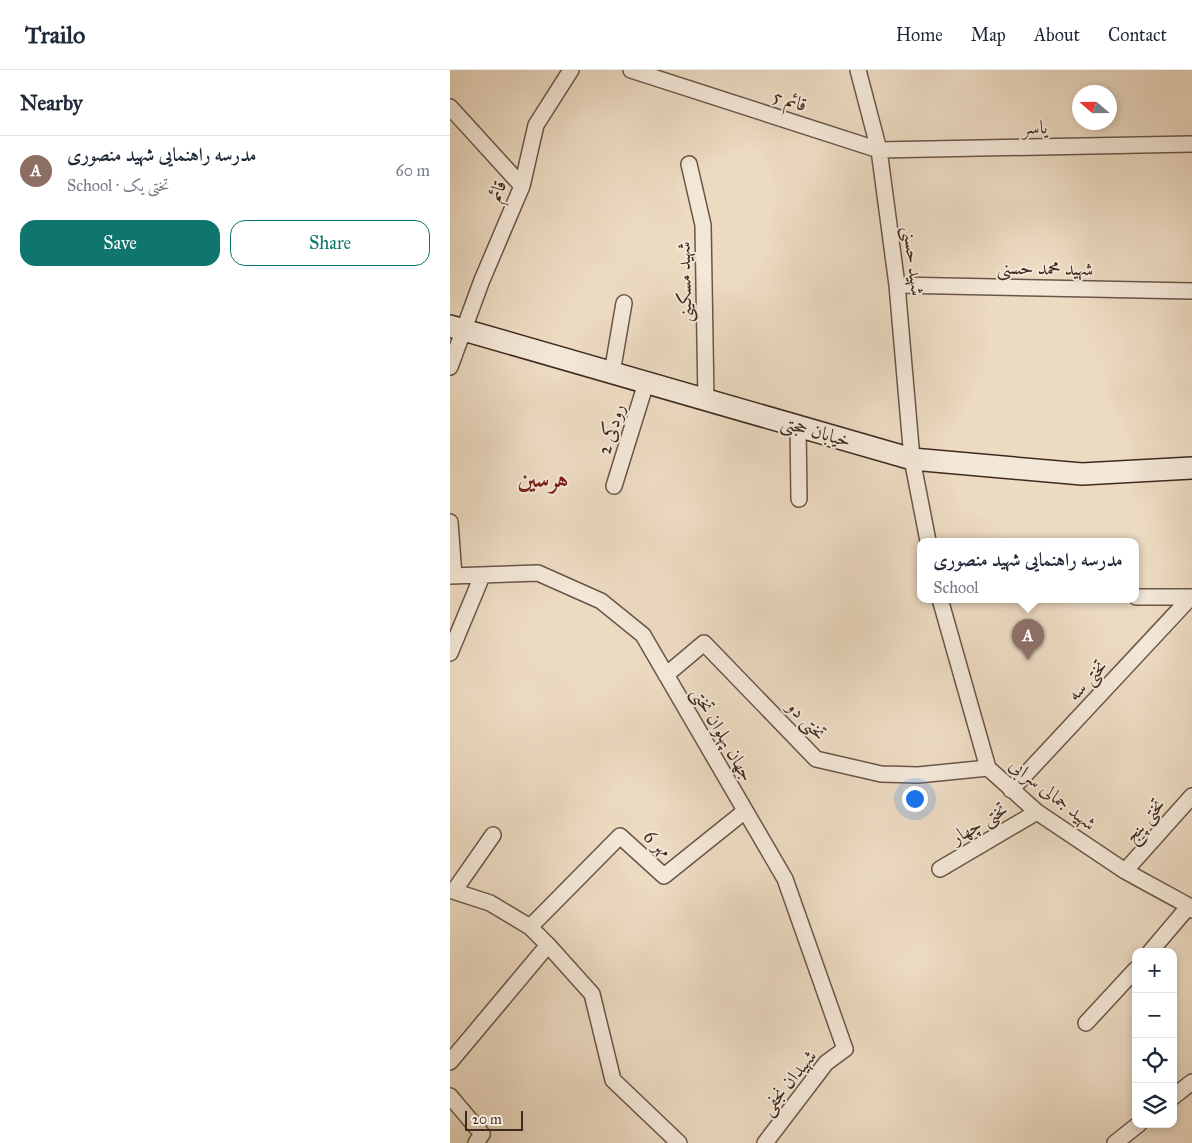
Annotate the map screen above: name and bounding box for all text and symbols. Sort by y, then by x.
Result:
text: Trailo [25,20,85,50]
text: Home [896,24,943,46]
text: Map [971,24,1006,46]
text: About [1034,24,1080,46]
text: Contact [1108,24,1167,46]
street label: قائم 5 [769,84,810,121]
north arrow [1072,85,1117,130]
text: Nearby [20,90,83,116]
street label: یاسر [1020,115,1049,140]
text: مدرسه راهنمایی شهید منصوری [67,143,256,166]
text: A [31,161,41,180]
text: 60 m [396,161,430,180]
text: School · تختی یک [67,176,169,195]
street label: قائم [482,177,516,207]
button: Save [20,220,220,266]
button: Share [230,220,430,266]
street label: شهید حسنی [896,225,930,297]
street label: شهید مسکینی [672,241,698,323]
street label: شهید محمد حسنی [996,256,1094,282]
street label: رودکی 2 [592,401,630,457]
street label: خیابان حجتی [778,410,854,454]
district label: هرسین [518,464,568,494]
popup [917,538,1139,603]
text: مدرسه راهنمایی شهید منصوری [933,548,1123,571]
text: School [933,578,979,597]
pin: A [1012,619,1044,660]
street label: تختی سه [1062,655,1113,707]
street label: جهان پهلوان تختی [685,683,759,786]
street label: تختی دو [780,694,831,746]
street label: شهید جمالی سرابی [1003,753,1101,837]
your location [902,786,928,812]
street label: تختی پنج [1119,793,1174,851]
street label: تختی چهار [945,797,1012,852]
street label: مهر 6 [638,824,677,862]
map controls [1132,948,1177,1128]
button: + [1132,948,1177,993]
button: − [1132,993,1177,1038]
button: locate [1132,1038,1177,1083]
street label: شهیدان نجفی [755,1045,823,1121]
button: layers [1132,1083,1177,1128]
scale bar [465,1108,522,1131]
text: 20 m [472,1111,502,1128]

